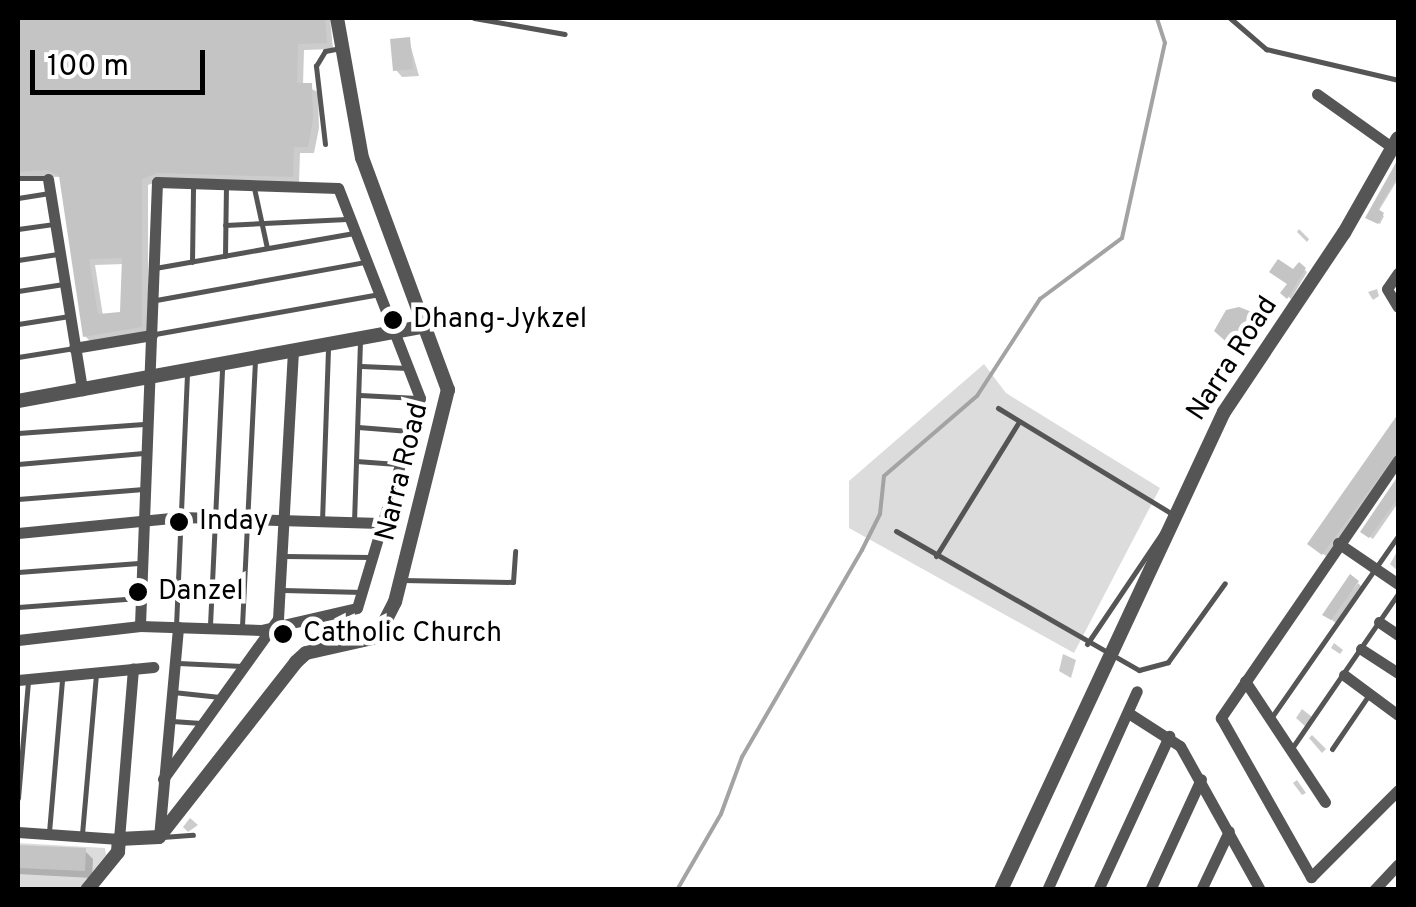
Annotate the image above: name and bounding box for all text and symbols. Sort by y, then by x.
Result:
scale bar [35,30,210,92]
text: 100 m [47,49,129,86]
street label: Narra Road [1180,291,1286,427]
place label: Dhang-Jykzel [413,303,587,337]
marker: Dhang-Jykzel [382,309,404,331]
street label: Narra Road [370,399,436,545]
place label: Inday [199,505,268,539]
marker: Inday [168,511,190,533]
place label: Danzel [158,575,244,609]
marker: Danzel [127,581,149,603]
place label: Catholic Church [303,617,502,651]
marker: Catholic Church [272,623,294,645]

